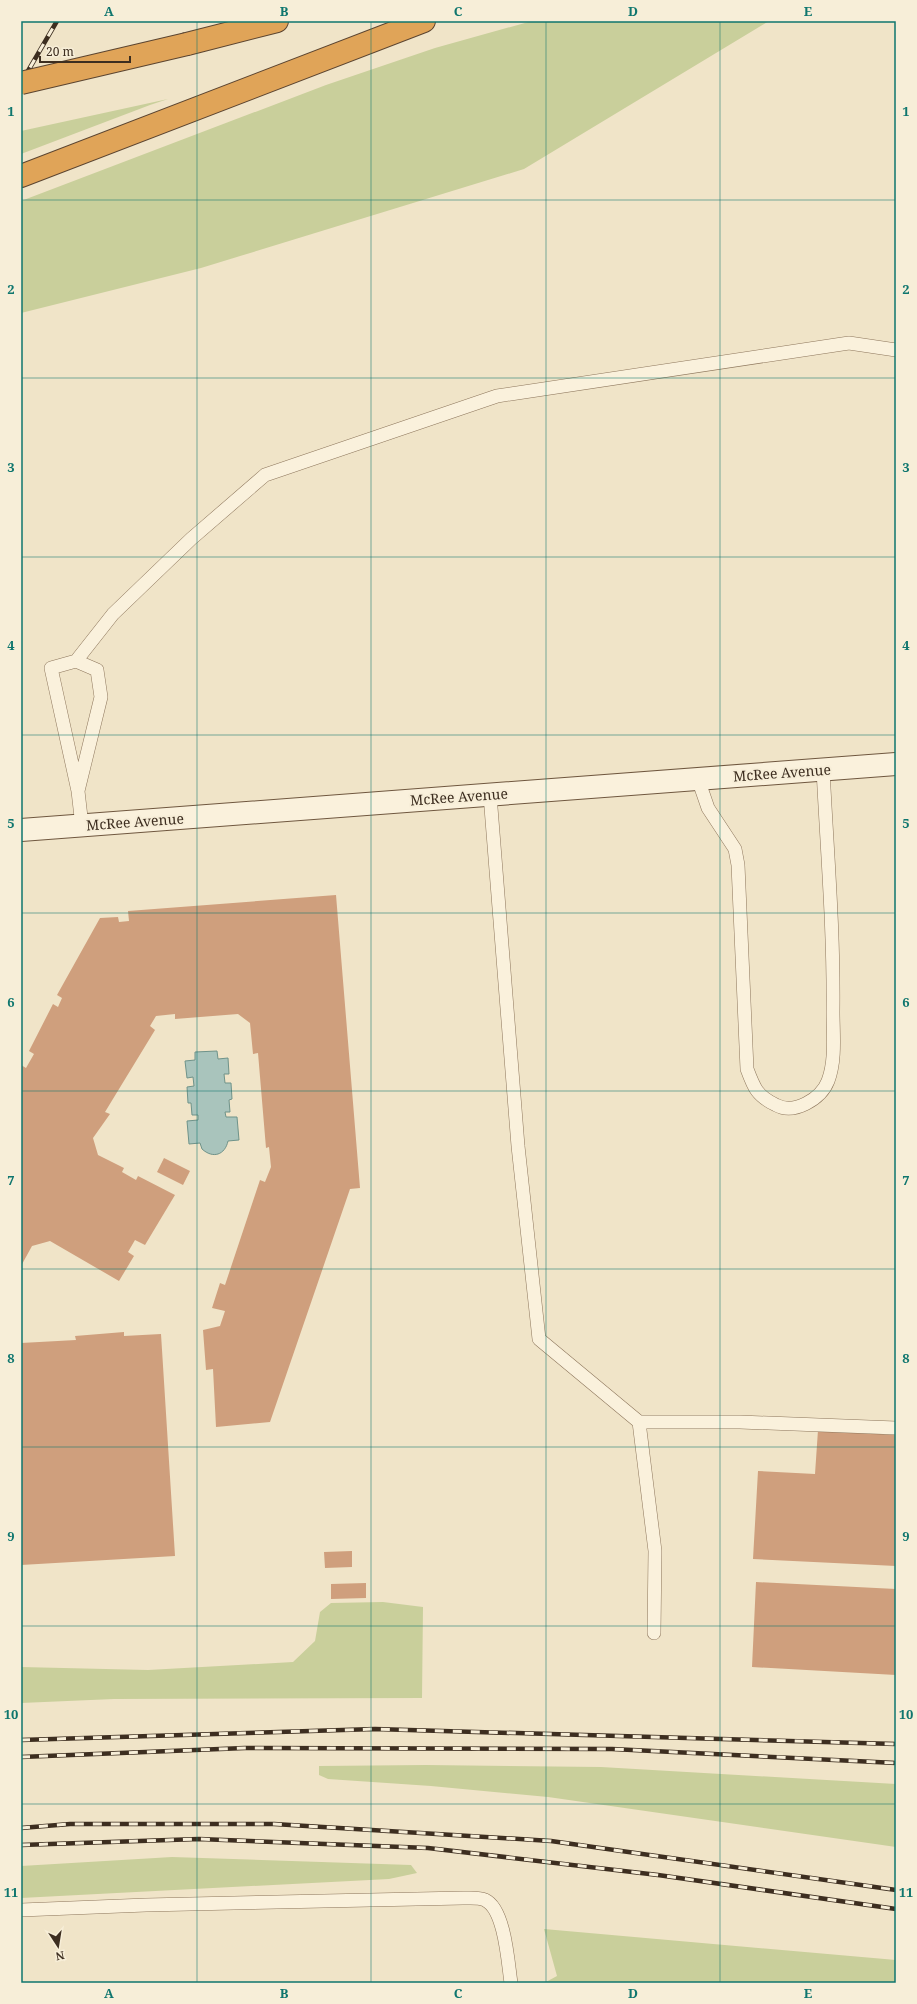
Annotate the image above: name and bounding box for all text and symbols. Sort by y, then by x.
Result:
text: A [104,2,114,20]
text: B [280,2,289,20]
text: C [454,2,463,20]
text: D [628,2,638,20]
text: E [804,2,813,20]
scale bar [40,38,130,64]
text: 20 m [46,43,74,60]
text: 1 [7,102,15,120]
text: 1 [902,102,910,120]
text: 2 [7,280,15,298]
text: 2 [902,280,910,298]
text: 3 [7,458,15,476]
text: 3 [902,458,910,476]
text: 4 [7,636,15,654]
text: 4 [902,636,910,654]
street label: McRee Avenue [732,760,831,785]
street label: McRee Avenue [409,784,508,809]
street label: McRee Avenue [85,809,184,834]
text: 5 [7,814,15,832]
text: 5 [902,814,910,832]
text: 6 [7,993,15,1011]
text: 6 [902,993,910,1011]
text: 7 [7,1171,15,1189]
text: 7 [902,1171,910,1189]
text: 8 [7,1349,15,1367]
text: 8 [902,1349,910,1367]
text: 9 [7,1527,15,1545]
text: 9 [902,1527,910,1545]
text: 10 [4,1705,18,1723]
text: 10 [899,1705,913,1723]
text: 11 [4,1883,18,1901]
text: 11 [899,1883,913,1901]
north arrow [38,1926,78,1966]
text: N [54,1948,66,1965]
text: A [104,1984,114,2002]
text: B [280,1984,289,2002]
text: C [454,1984,463,2002]
text: D [628,1984,638,2002]
text: E [804,1984,813,2002]

